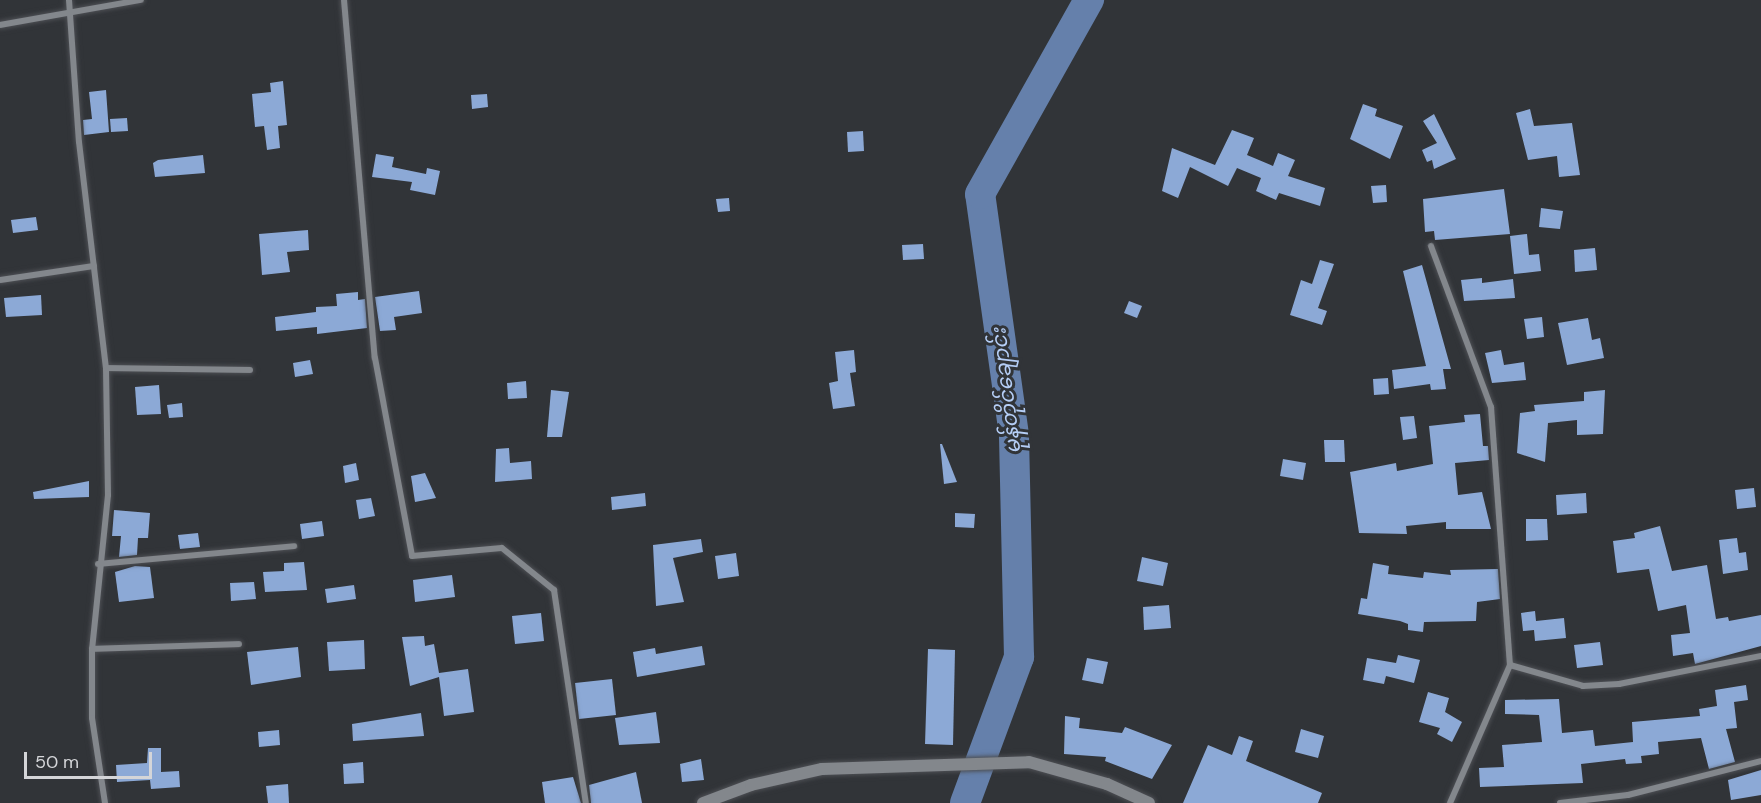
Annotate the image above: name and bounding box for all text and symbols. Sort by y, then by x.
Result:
water label: မုန်တိုင်ချောင်း [986,327,1026,455]
scale bar [27,740,154,778]
text: 50 m [35,750,79,774]

